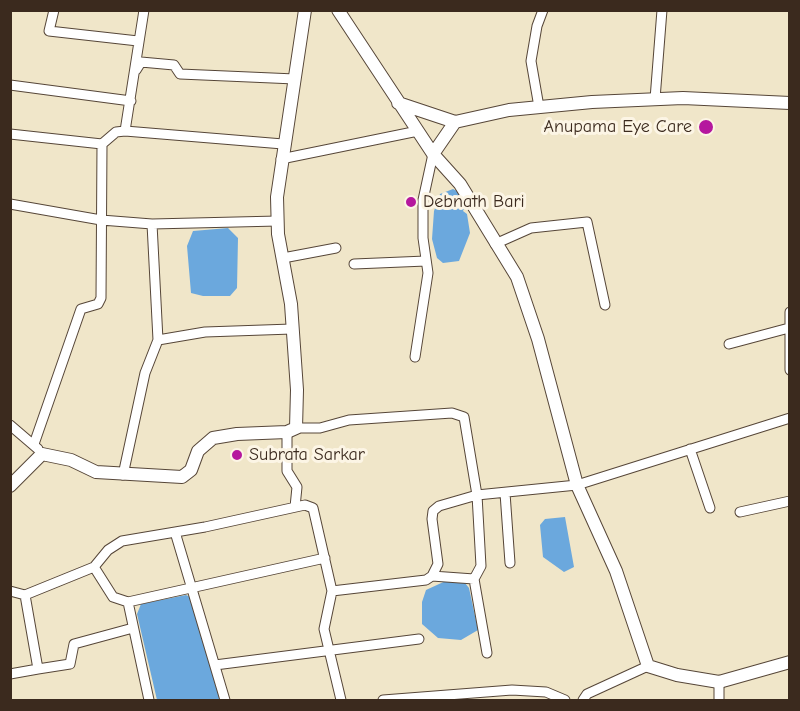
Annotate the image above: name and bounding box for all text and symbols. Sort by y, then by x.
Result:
place label: Anupama Eye Care [544,116,692,138]
marker: Anupama Eye Care [697,118,715,136]
place label: Debnath Bari [423,191,525,213]
marker: Debnath Bari [404,195,418,209]
place label: Subrata Sarkar [249,444,365,466]
marker: Subrata Sarkar [230,448,244,462]

